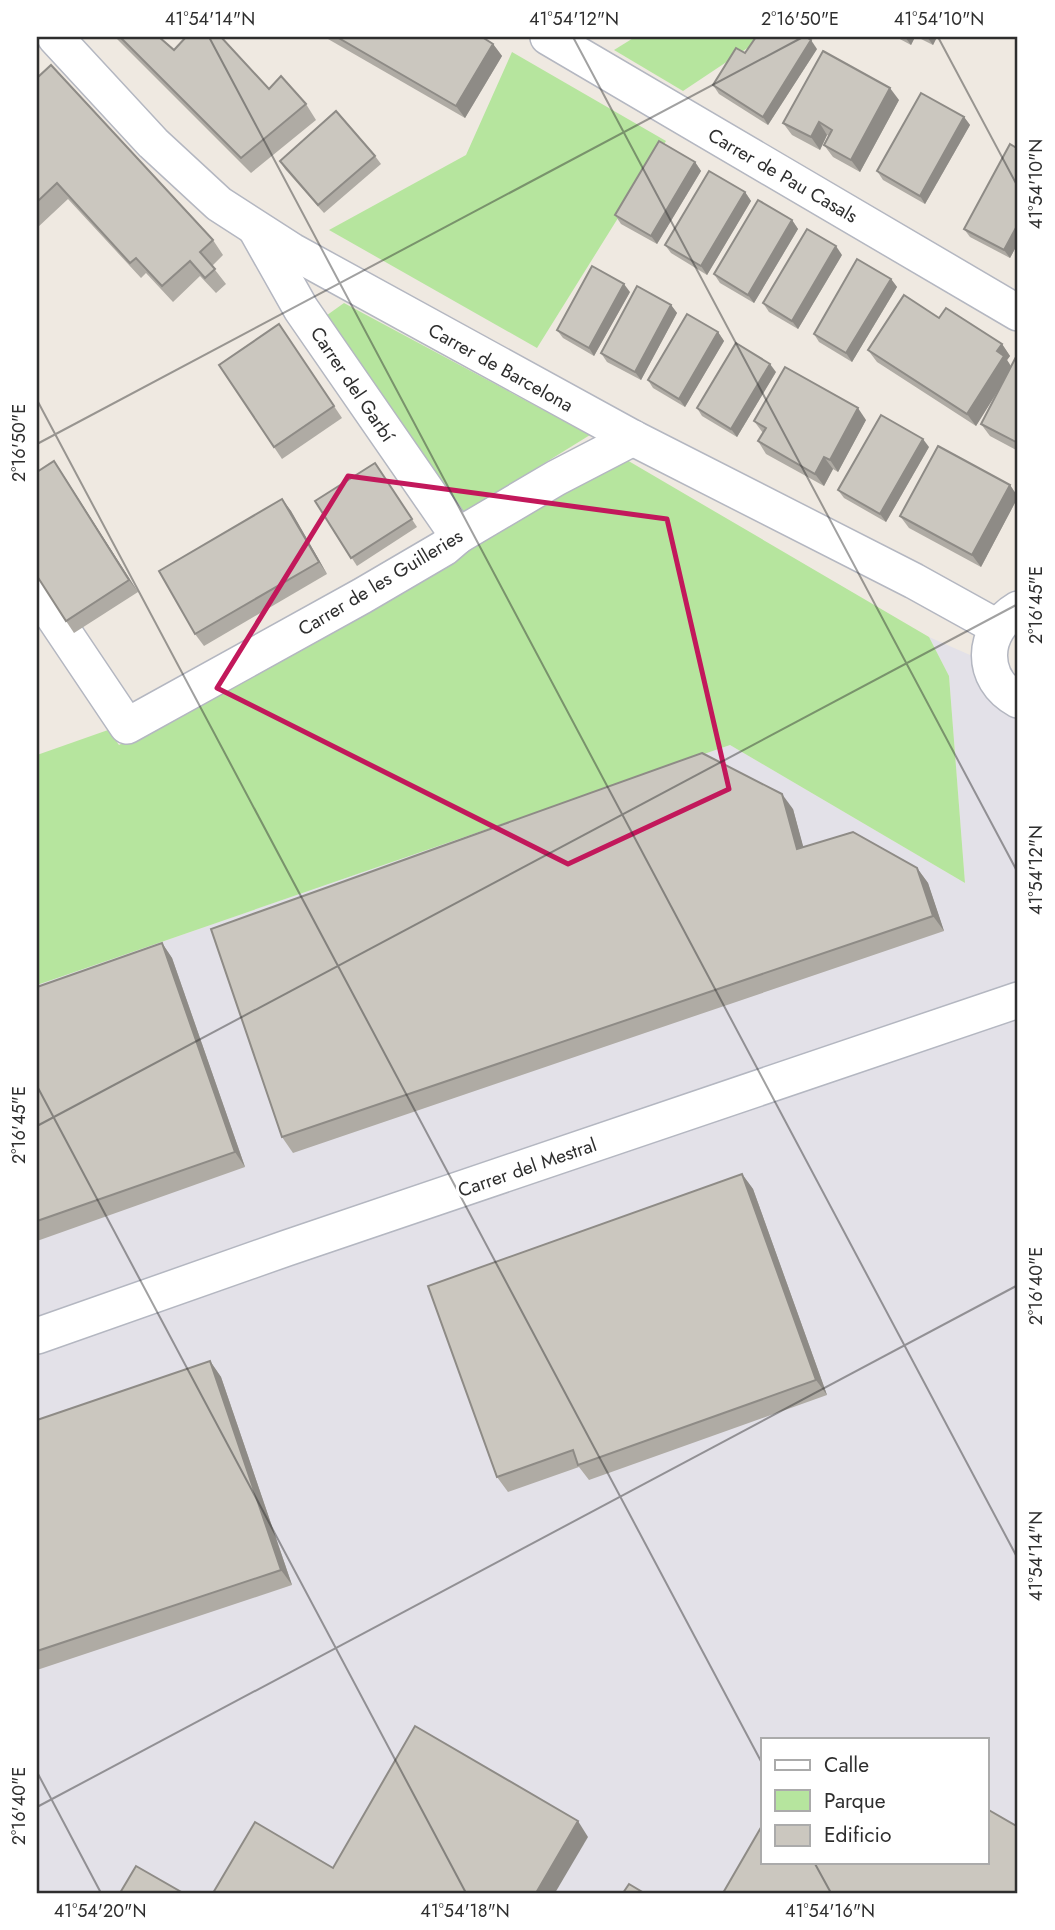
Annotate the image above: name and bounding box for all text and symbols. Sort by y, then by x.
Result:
text: 41°54'14"N [165,6,255,32]
text: 41°54'12"N [529,6,619,32]
text: 2°16'50"E [761,6,839,32]
text: 41°54'10"N [894,6,984,32]
street label: Carrer de Pau Casals [703,122,863,230]
text: 41°54'10"N [1023,139,1049,229]
street label: Carrer de Barcelona [423,316,578,418]
street label: Carrer del Garbí [304,321,402,448]
text: 2°16'50"E [6,404,32,482]
street label: Carrer de les Guilleries [293,522,468,642]
text: 2°16'45"E [1023,566,1049,644]
text: 41°54'12"N [1023,825,1049,915]
text: 2°16'45"E [6,1086,32,1164]
street label: Carrer del Mestral [454,1131,600,1204]
text: 2°16'40"E [1023,1247,1049,1325]
text: 41°54'14"N [1023,1511,1049,1601]
legend [761,1738,988,1864]
text: Calle [824,1750,869,1780]
text: 2°16'40"E [6,1767,32,1845]
text: Parque [824,1786,886,1816]
text: Edificio [824,1820,891,1850]
text: 41°54'20"N [54,1898,146,1924]
text: 41°54'18"N [420,1898,510,1924]
text: 41°54'16"N [785,1898,875,1924]

